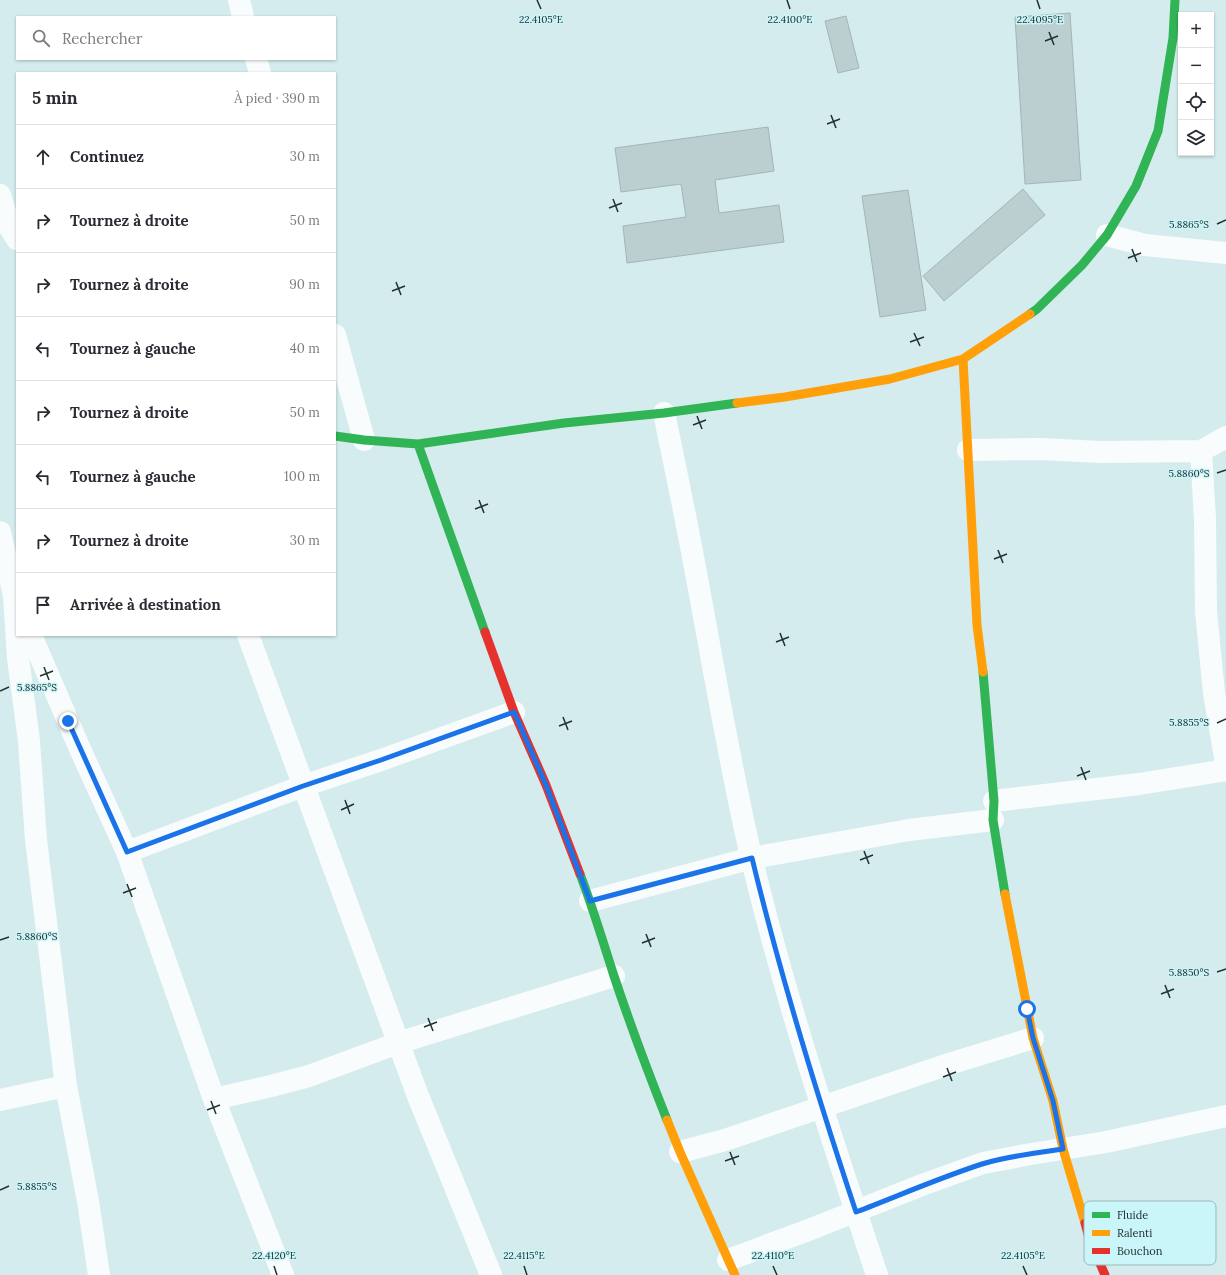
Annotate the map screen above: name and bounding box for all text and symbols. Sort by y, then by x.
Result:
map controls [1178,12,1214,156]
button: + [1178,12,1214,48]
text: 22.4105°E [519,13,563,26]
text: 22.4100°E [768,13,812,26]
text: 22.4095°E [1017,13,1063,26]
search box [16,16,336,60]
icon: search [30,27,52,49]
text: Rechercher [62,29,142,48]
button: − [1178,48,1214,84]
button: locate [1178,84,1214,120]
text: 5 min [32,87,78,109]
text: À pied · 390 m [234,90,320,107]
button: layers [1178,120,1214,156]
icon: ahead [32,146,54,168]
text: Continuez [70,147,144,166]
text: 30 m [290,148,320,165]
icon: right [32,210,54,232]
text: Tournez à droite [70,211,189,230]
text: 50 m [290,212,320,229]
text: 5.8865°S [1169,218,1209,231]
icon: right [32,274,54,296]
text: Tournez à droite [70,275,189,294]
text: 90 m [289,276,320,293]
icon: left [32,338,54,360]
text: Tournez à gauche [70,339,196,358]
text: 40 m [290,340,320,357]
icon: right [32,402,54,424]
text: Tournez à droite [70,403,189,422]
text: 50 m [290,404,320,421]
icon: left [32,466,54,488]
text: Tournez à gauche [70,467,196,486]
text: 5.8860°S [1169,467,1210,480]
text: 100 m [284,468,320,485]
icon: right [32,530,54,552]
text: Tournez à droite [70,531,189,550]
text: 30 m [290,532,320,549]
icon: arrive [32,594,54,616]
text: Arrivée à destination [70,595,221,614]
text: 5.8865°S [17,681,57,694]
route end [59,712,77,730]
text: 5.8855°S [1169,716,1209,729]
text: 5.8860°S [17,930,58,943]
text: 5.8850°S [1169,966,1210,979]
route start [1018,1000,1036,1018]
text: 5.8855°S [17,1180,57,1193]
legend [1084,1201,1216,1265]
text: Fluide [1117,1208,1148,1222]
text: Ralenti [1117,1226,1152,1240]
text: Bouchon [1117,1244,1163,1258]
text: 22.4120°E [252,1249,296,1262]
text: 22.4115°E [503,1249,545,1262]
text: 22.4110°E [752,1249,794,1262]
text: 22.4105°E [1001,1249,1045,1262]

